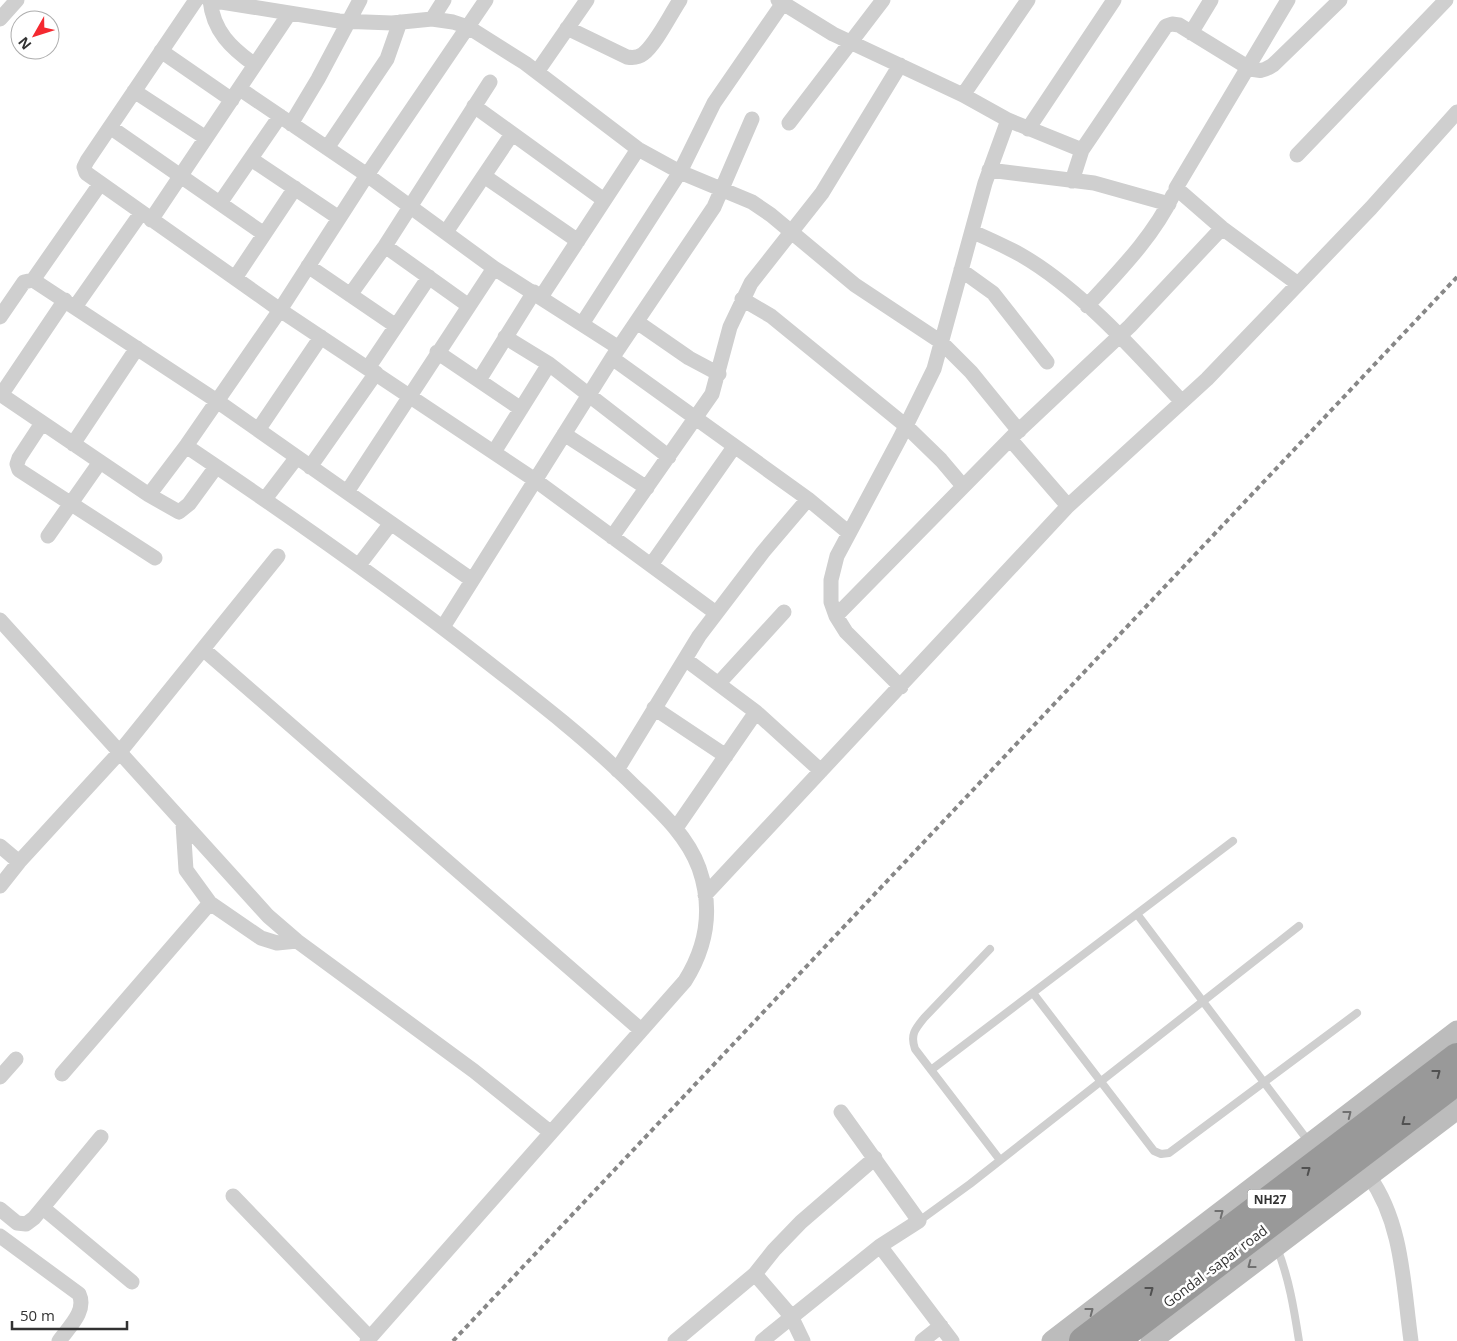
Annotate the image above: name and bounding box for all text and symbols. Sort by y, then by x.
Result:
north arrow [10,10,60,60]
text: N [14,33,35,54]
one-way arrow [1431,1070,1440,1078]
one-way arrow [1343,1111,1352,1120]
one-way arrow [1401,1116,1410,1125]
one-way arrow [1301,1168,1310,1176]
road number: NH27 [1248,1190,1292,1208]
one-way arrow [1214,1210,1223,1219]
street label: Gondal -sapar road [1159,1221,1271,1311]
one-way arrow [1248,1260,1257,1268]
one-way arrow [1144,1287,1154,1296]
scale bar [12,1298,128,1330]
text: 50 m [20,1305,55,1325]
one-way arrow [1084,1309,1093,1317]

